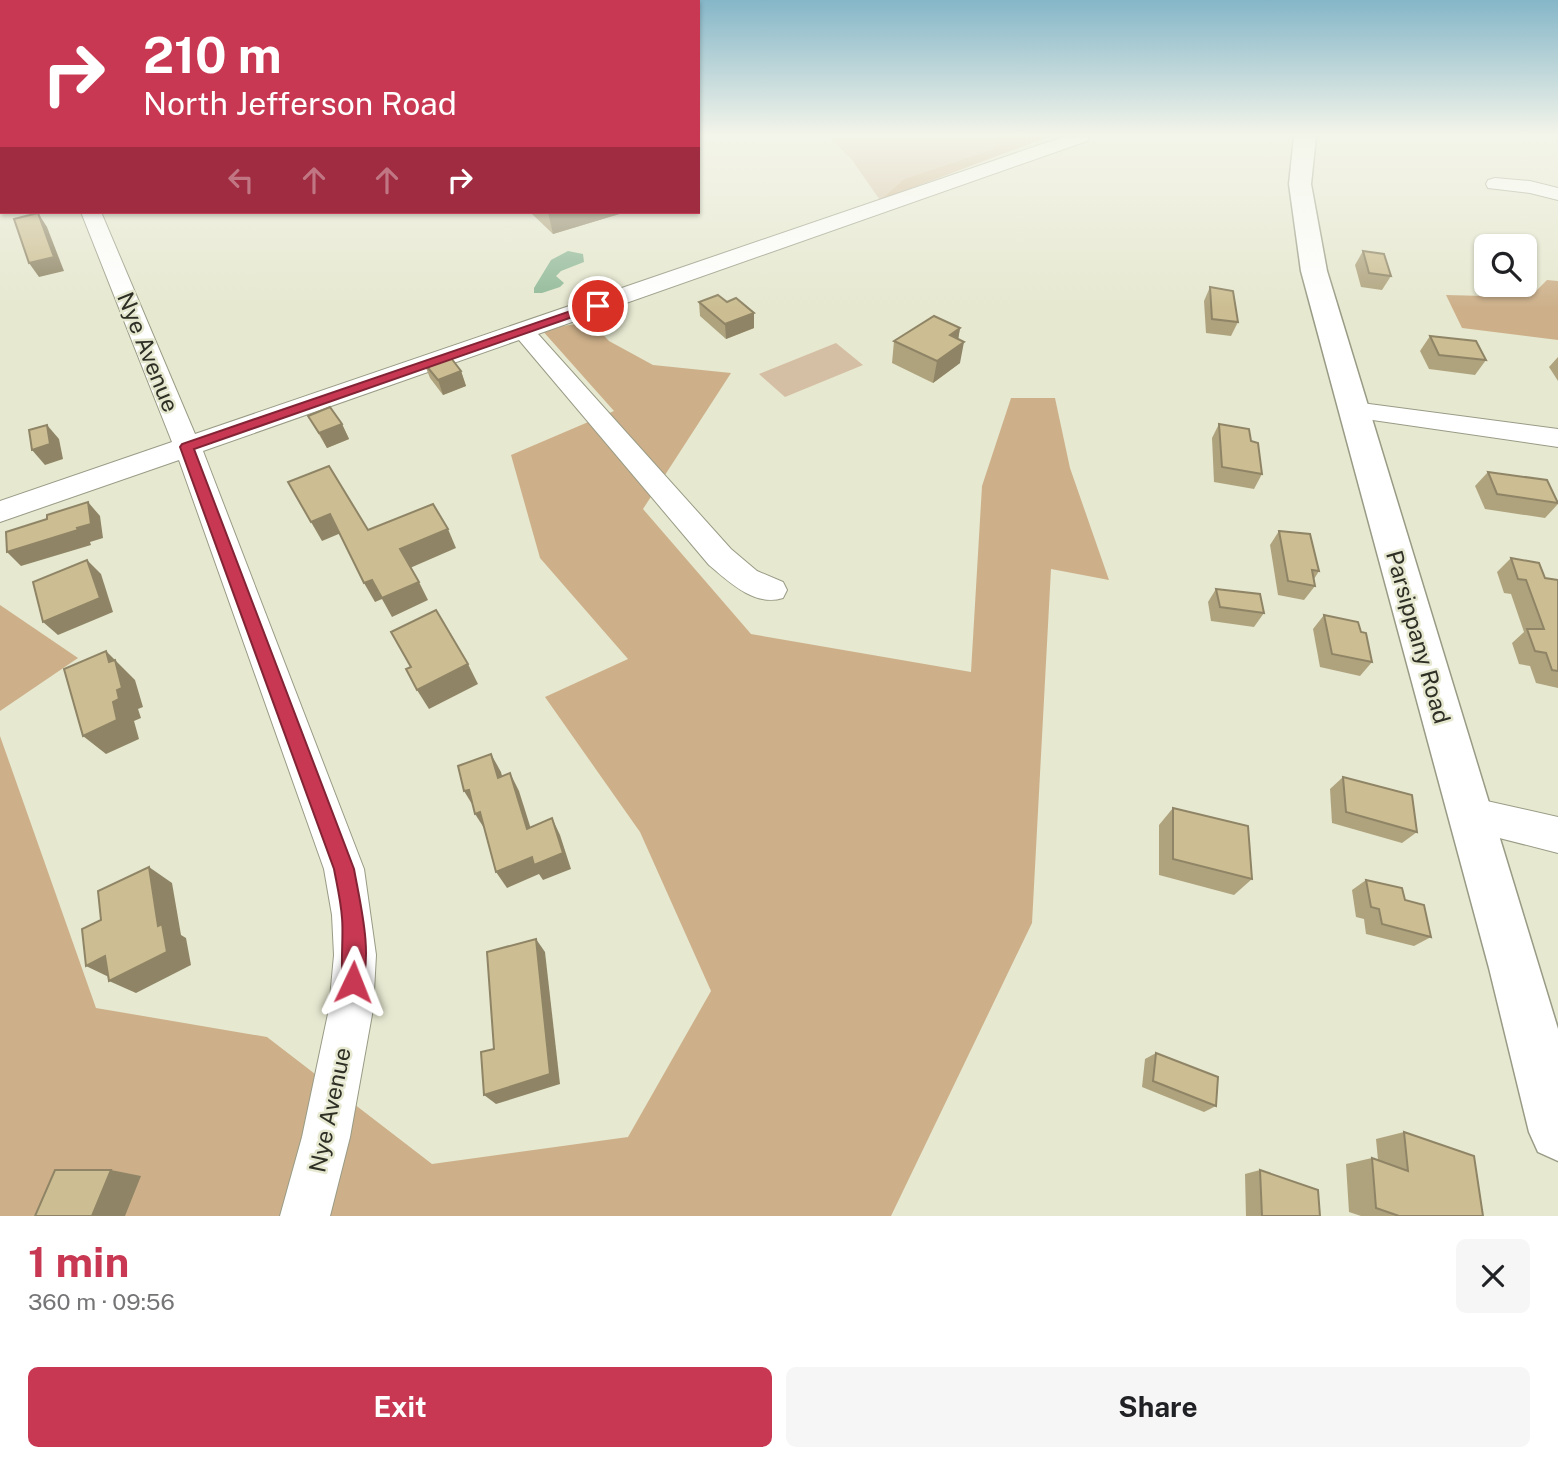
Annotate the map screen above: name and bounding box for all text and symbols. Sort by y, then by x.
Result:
text: 210 m [143,26,282,84]
icon: right [28,28,119,119]
text: North Jefferson Road [143,85,457,122]
icon: left [222,161,260,199]
icon: ahead [295,161,333,199]
icon: ahead [368,161,406,199]
icon: right [441,161,479,199]
map controls [1474,234,1537,297]
button: search [1474,234,1537,297]
pin [568,276,628,336]
icon: arrive [579,287,617,325]
street label: Nye Avenue [112,288,185,416]
street label: Parsippany Road [1381,547,1456,726]
position arrow [316,945,390,1019]
street label: Nye Avenue [303,1045,356,1175]
text: 1 min [28,1237,129,1286]
button: close [1456,1239,1530,1313]
text: 360 m · 09:56 [28,1288,175,1315]
button: Exit [28,1367,772,1447]
button: Share [786,1367,1530,1447]

